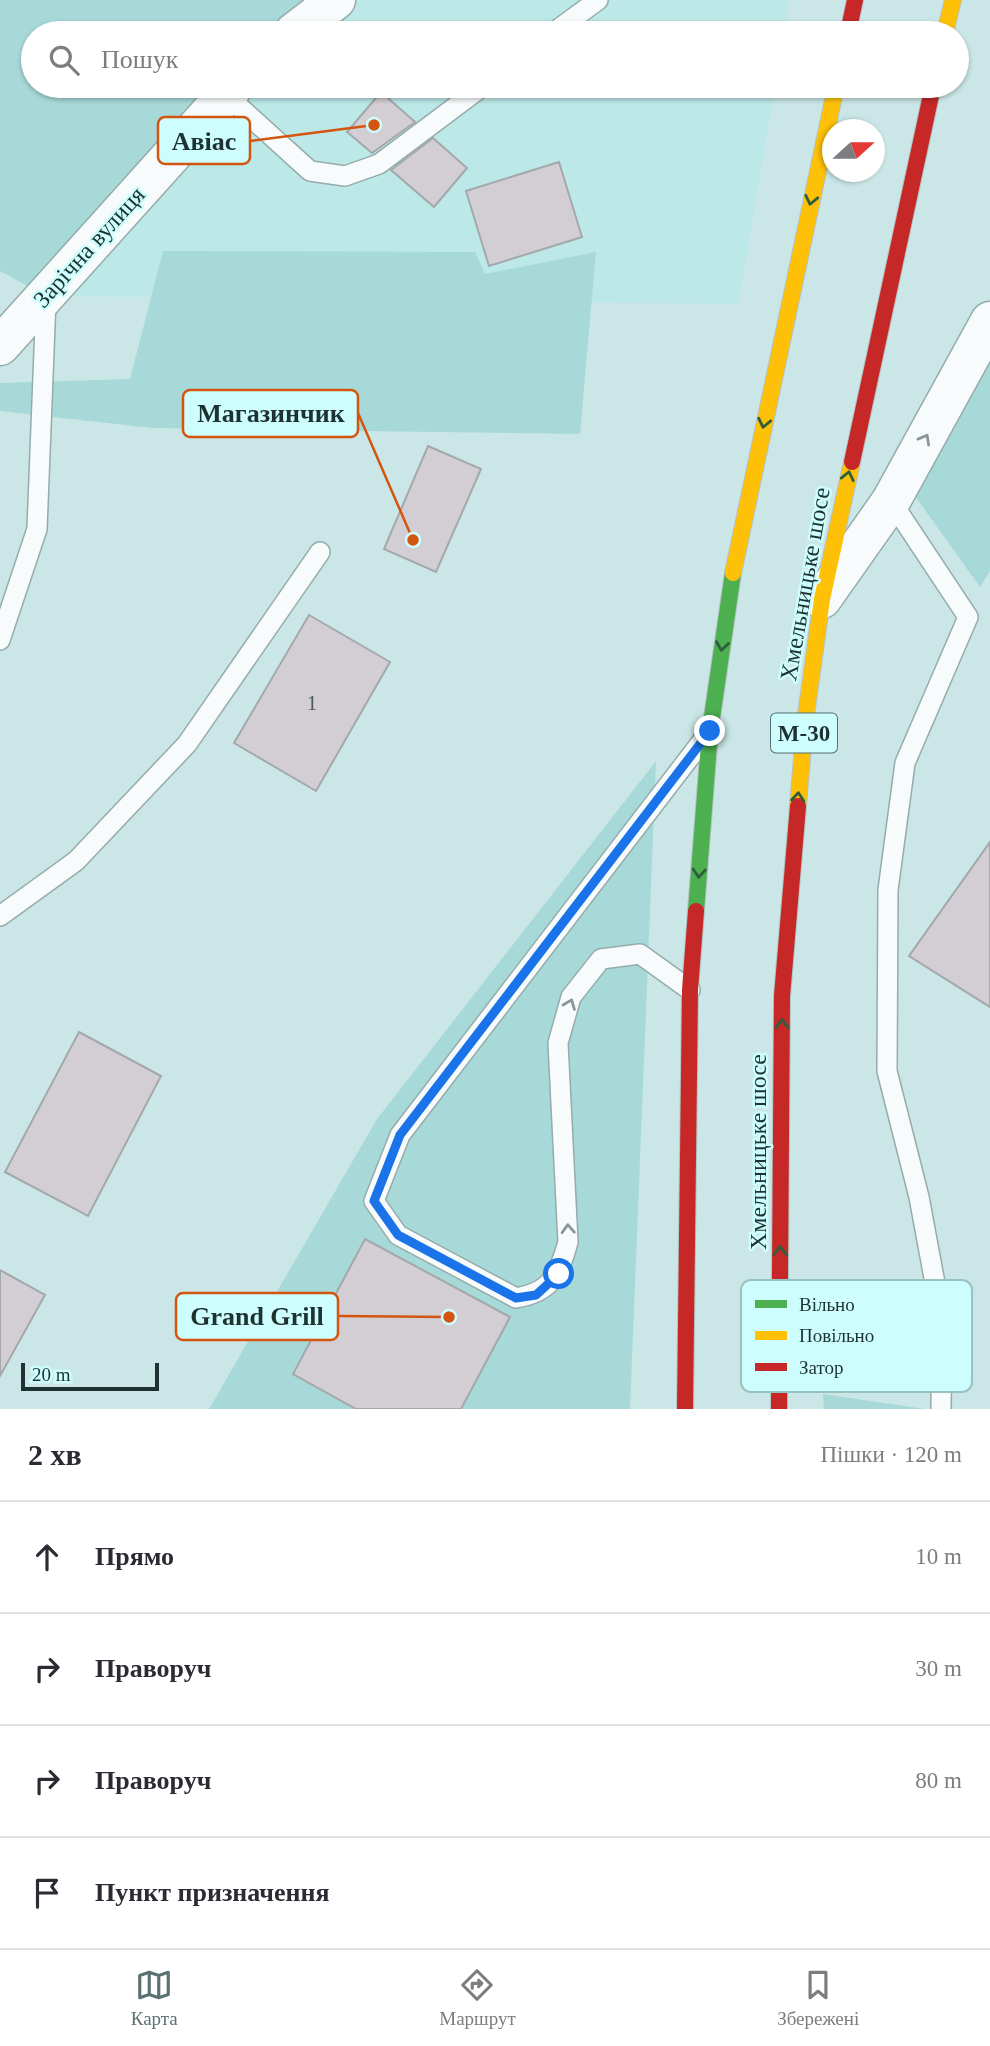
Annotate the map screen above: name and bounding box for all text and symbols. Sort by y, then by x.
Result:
search box [21,21,969,98]
icon: search [45,41,83,79]
text: Пошук [101,45,178,74]
callout: Авіас [158,117,250,164]
north arrow [822,119,885,182]
text: Авіас [172,127,236,156]
street label: Зарічна вулиця [28,181,150,313]
one-way arrow [805,194,820,206]
callout: Магазинчик [183,390,358,437]
text: Магазинчик [197,399,345,428]
one-way arrow [757,417,772,429]
one-way arrow [917,434,930,447]
one-way arrow [840,470,855,482]
street label: Хмельницьке шосе [775,485,835,683]
one-way arrow [715,640,730,652]
house number: 1 [307,691,317,715]
road number: М-30 [771,713,837,752]
route end [694,715,725,746]
one-way arrow [790,791,805,802]
one-way arrow [692,867,707,878]
one-way arrow [562,998,576,1011]
one-way arrow [774,1018,789,1029]
street label: Хмельницьке шосе [745,1054,771,1250]
one-way arrow [560,1223,575,1234]
one-way arrow [772,1245,788,1256]
route start [543,1258,574,1289]
legend [741,1280,972,1392]
callout: Grand Grill [176,1293,338,1340]
text: Вільно [799,1294,855,1315]
text: Grand Grill [190,1302,324,1331]
text: Повільно [799,1325,874,1346]
text: Затор [799,1357,844,1378]
scale bar [21,1360,159,1392]
text: 20 m [32,1364,71,1385]
text: 2 хв [28,1438,82,1471]
text: Пішки · 120 m [821,1442,962,1467]
icon: ahead [28,1538,66,1576]
text: Прямо [95,1542,174,1571]
text: 10 m [915,1544,962,1569]
icon: right [28,1650,66,1688]
text: Праворуч [95,1654,211,1683]
text: 30 m [915,1656,962,1681]
icon: right [28,1762,66,1800]
text: Праворуч [95,1766,211,1795]
text: 80 m [915,1768,962,1793]
icon: arrive [28,1874,66,1912]
text: Пункт призначення [95,1878,330,1907]
tab: Карта [131,1966,178,2030]
tab: Маршрут [439,1966,516,2030]
tab: Збережені [777,1966,859,2030]

